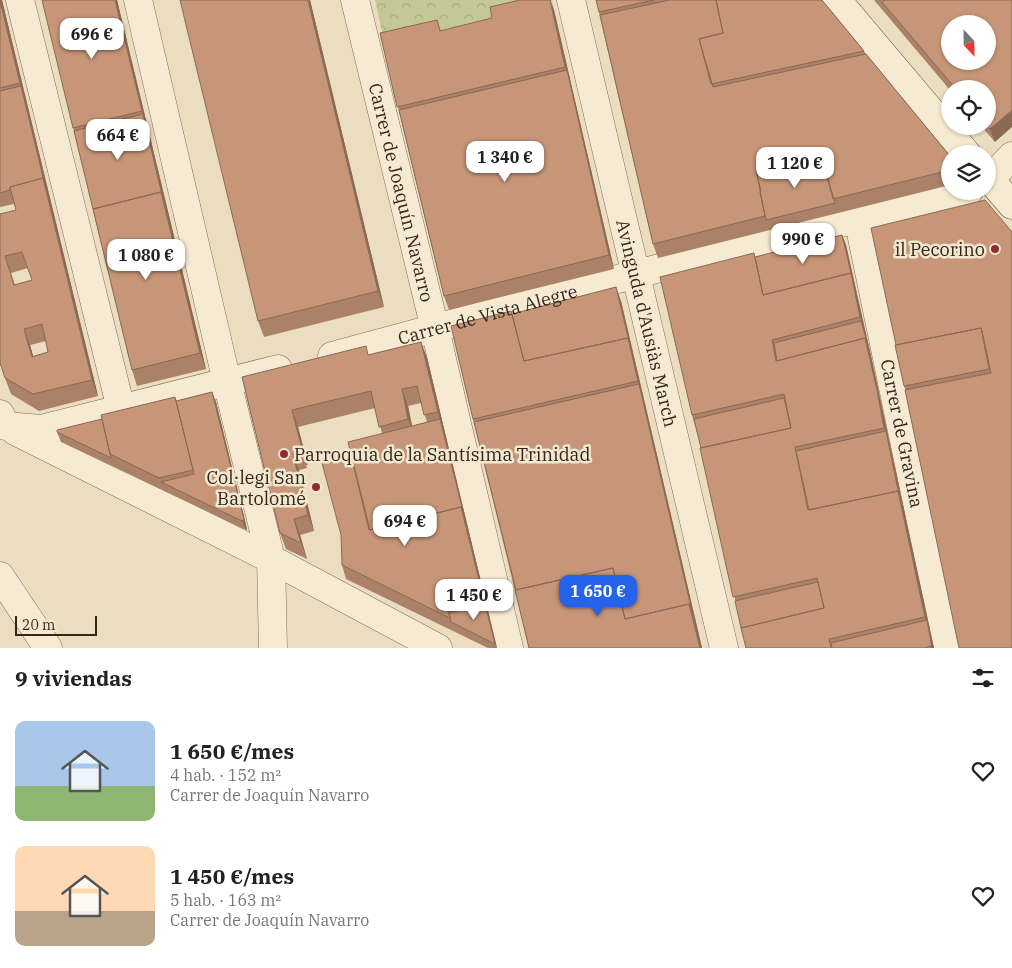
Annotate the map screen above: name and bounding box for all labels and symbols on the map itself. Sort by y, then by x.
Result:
north arrow [941,15,996,70]
pin: 696 € [57,18,127,60]
street label: Carrer de Joaquín Navarro [364,81,439,304]
pin: 664 € [83,119,153,161]
pin: 1 340 € [459,140,551,183]
pin: 1 120 € [749,146,841,189]
street label: Avinguda d'Ausiàs March [612,217,683,429]
pin: 990 € [768,222,838,265]
pin: 1 080 € [100,238,192,281]
place label: il Pecorino [895,238,985,261]
marker: il Pecorino [989,243,1001,255]
street label: Carrer de Vista Alegre [395,279,580,349]
street label: Carrer de Gravina [876,357,929,510]
place label: Parroquia de la Santísima Trinidad [294,443,590,466]
marker: Parroquia de la Santísima Trinidad [278,448,290,460]
place label: Col·legi San Bartolomé [207,466,306,510]
marker: Col·legi San Bartolomé [310,481,322,493]
pin: 694 € [370,504,440,547]
pin: 1 650 € [552,574,644,617]
pin: 1 450 € [428,578,520,621]
scale bar [15,613,98,636]

